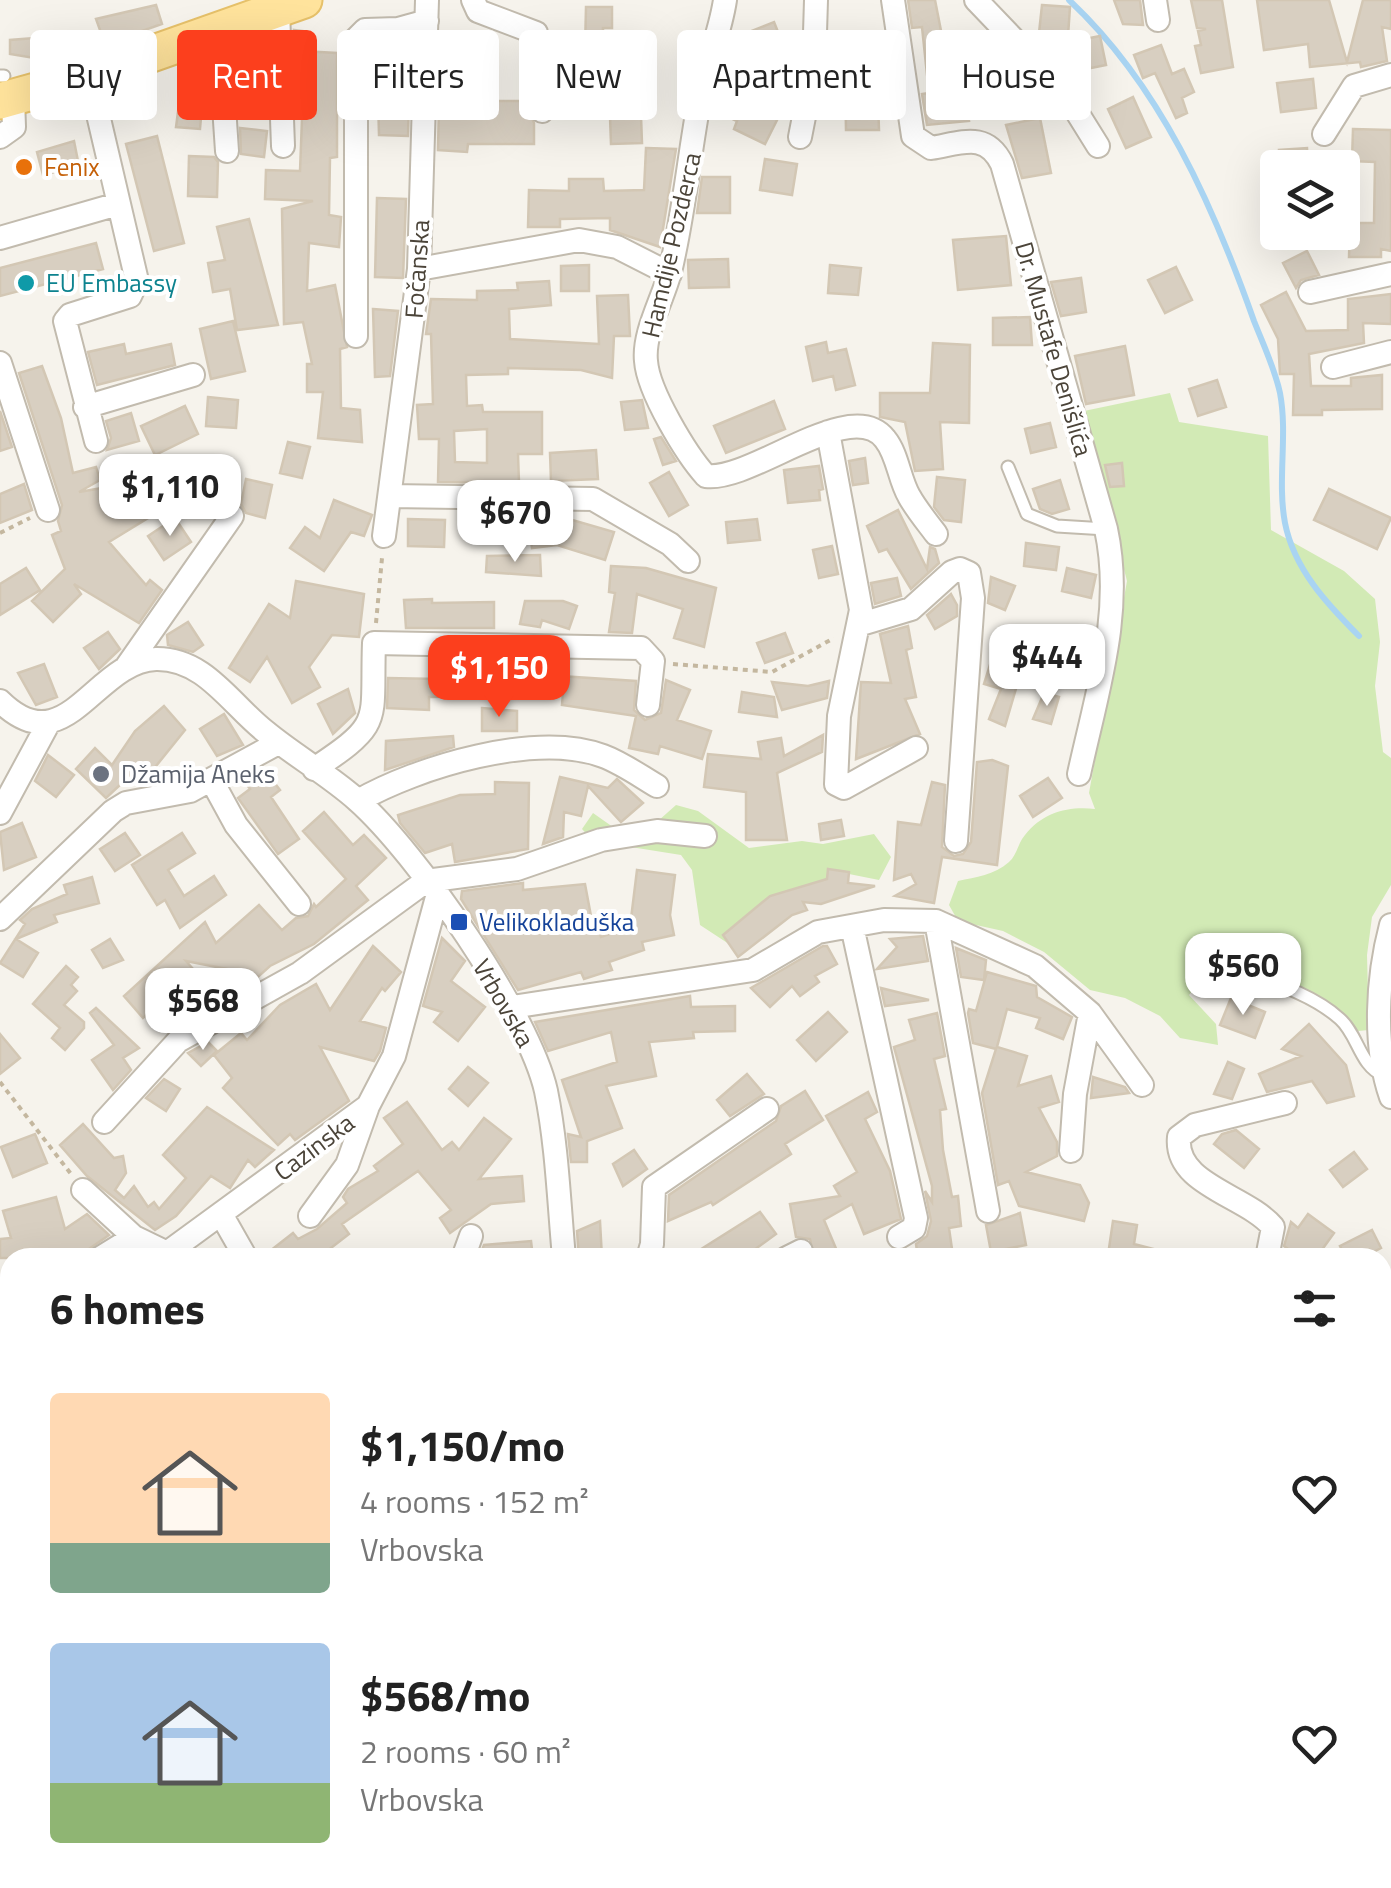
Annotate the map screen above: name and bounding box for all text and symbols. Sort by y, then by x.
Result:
chip: Buy [30,30,157,120]
chip: Rent [177,30,317,120]
chip: Filters [337,30,499,120]
chip: New [519,30,657,120]
chip: Apartment [677,30,906,120]
chip: House [926,30,1091,120]
place label: Fenix [44,148,100,186]
street label: Hamdije Pozderca [631,148,711,342]
map controls [1260,150,1360,250]
button: layers [1260,150,1360,250]
marker: Fenix [13,156,35,178]
street label: Fočanska [395,218,439,320]
street label: Dr. Mustafe Denišlića [1005,237,1103,461]
place label: EU Embassy [46,264,177,302]
marker: EU Embassy [15,272,37,294]
pin: $1,110 [89,454,251,539]
text: $1,110 [121,462,219,510]
pin: $670 [456,480,574,565]
text: $670 [479,488,551,536]
pin: $444 [988,624,1106,709]
text: $444 [1011,632,1083,680]
pin: $1,150 [418,635,580,720]
text: $1,150 [450,643,548,691]
place label: Džamija Aneks [121,755,275,793]
marker: Džamija Aneks [90,763,112,785]
place label: Velikokladuška [479,903,635,941]
marker: Velikokladuška [448,911,470,933]
pin: $560 [1184,933,1302,1018]
text: $560 [1207,941,1279,989]
street label: Vrbovska [463,952,545,1055]
pin: $568 [144,968,262,1053]
text: $568 [167,976,239,1024]
street label: Cazinska [266,1104,363,1190]
text: 6 homes [50,1276,205,1340]
icon: filters [1287,1281,1342,1336]
text: $1,150/mo [360,1413,565,1477]
icon: home [130,1433,250,1553]
icon: heart [1287,1466,1342,1521]
text: 4 rooms · 152 m² [360,1477,589,1525]
text: Vrbovska [360,1525,484,1573]
text: $568/mo [360,1663,530,1727]
icon: home [130,1683,250,1803]
icon: heart [1287,1716,1342,1771]
text: 2 rooms · 60 m² [360,1727,571,1775]
text: Vrbovska [360,1775,484,1823]

